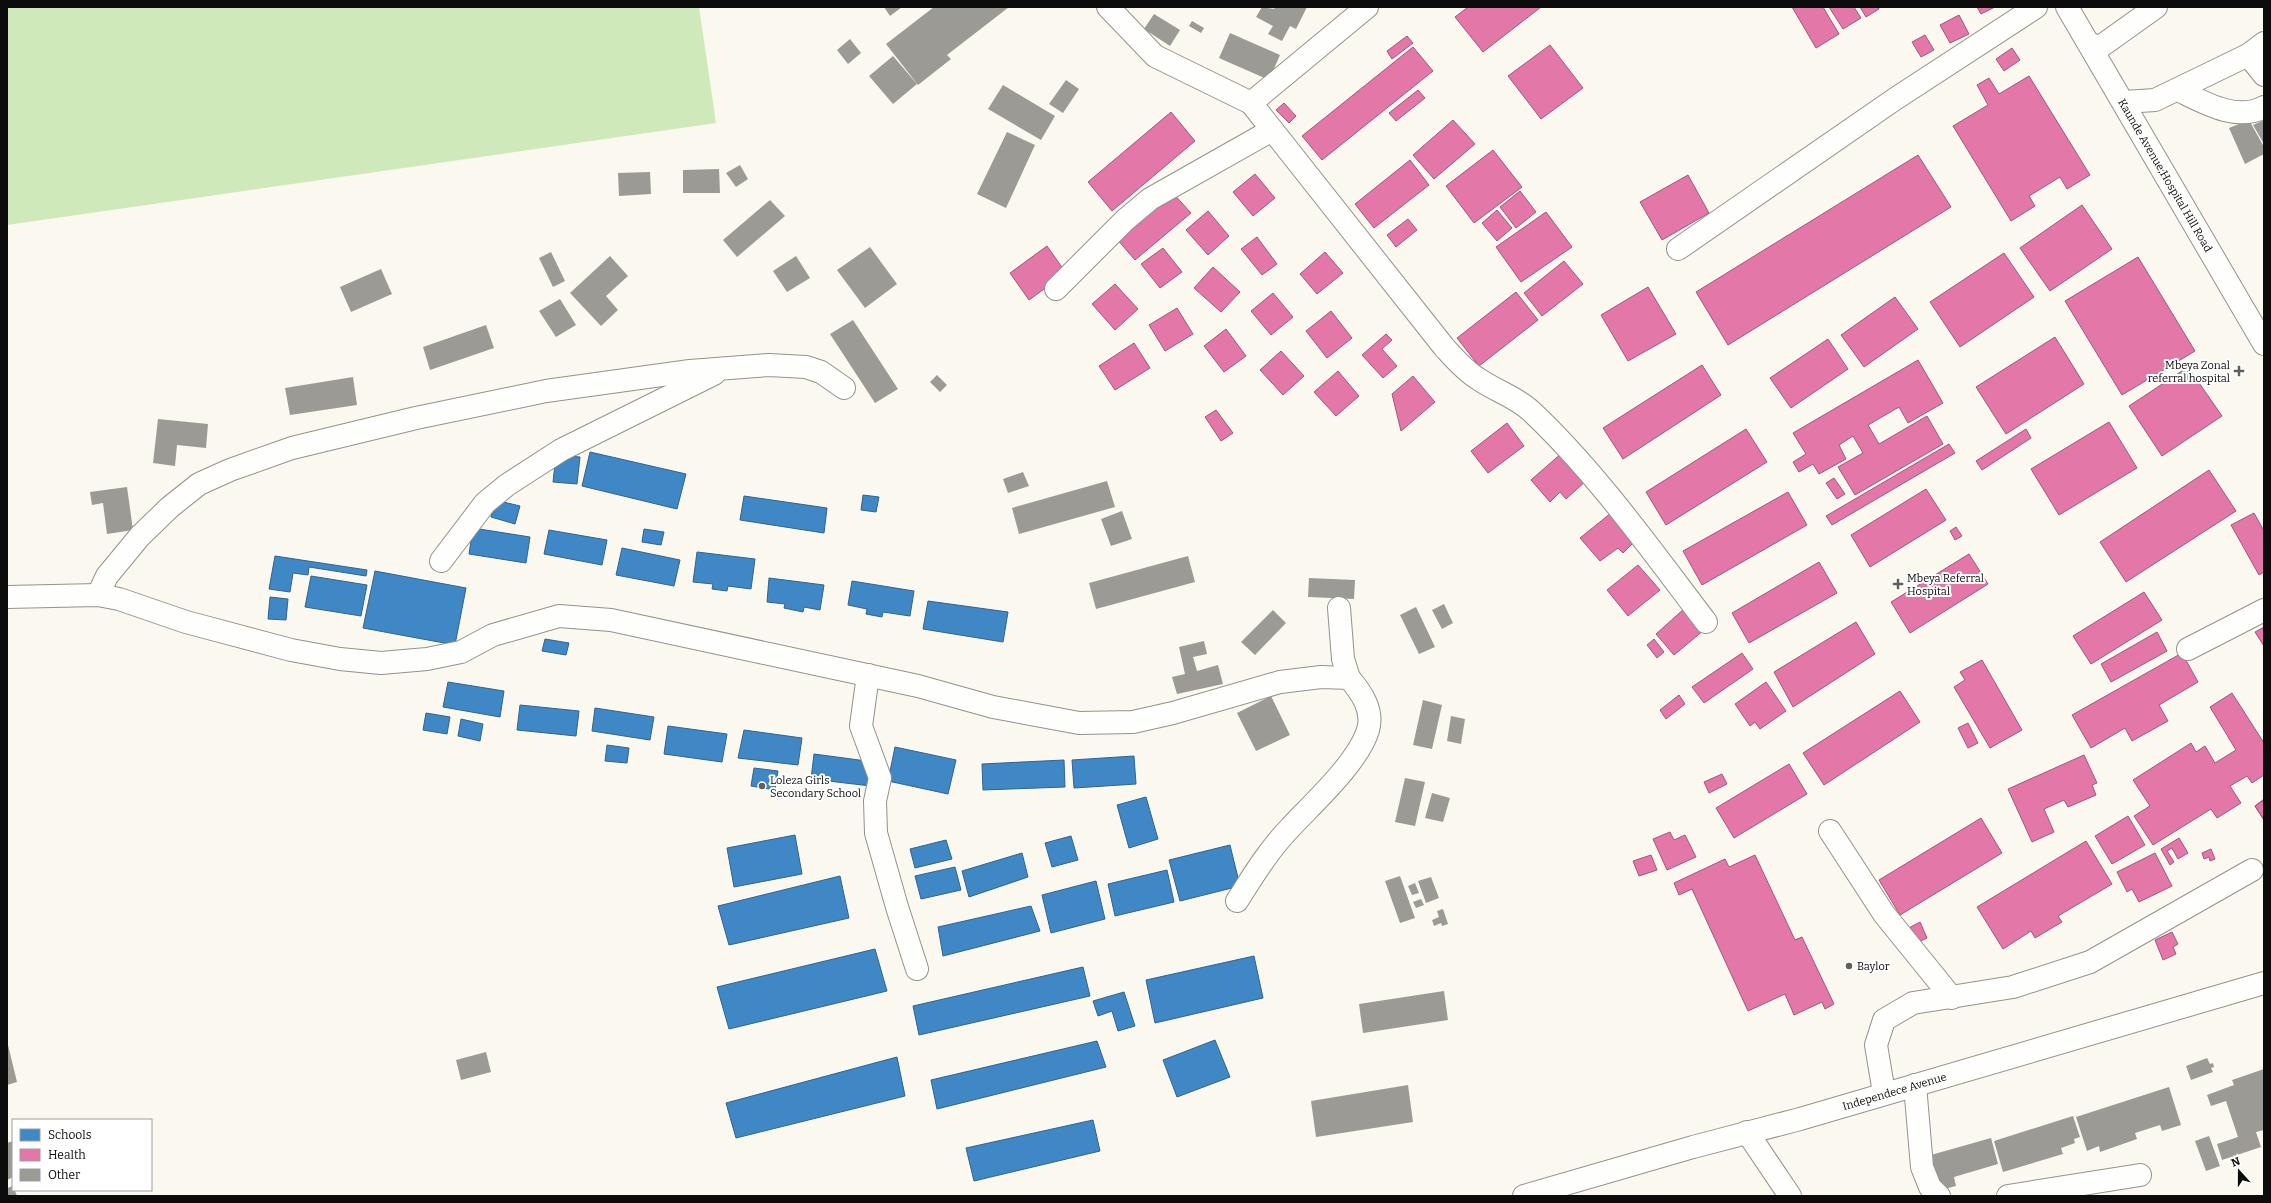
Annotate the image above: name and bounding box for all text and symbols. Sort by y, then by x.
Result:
street label: Kaunde Avenue;Hospital Hill Road [2115,97,2215,255]
place label: Mbeya Zonal referral hospital [2148,359,2230,385]
marker: Mbeya Zonal referral hospital [2233,365,2245,377]
place label: Mbeya Referral Hospital [1907,572,1984,598]
marker: Mbeya Referral Hospital [1892,578,1904,590]
place label: Loleza Girls Secondary School [770,774,861,800]
marker: Loleza Girls Secondary School [757,781,767,791]
place label: Baylor [1857,960,1890,973]
marker: Baylor [1844,961,1854,971]
street label: Independece Avenue [1841,1070,1948,1113]
legend [12,1119,152,1191]
text: Schools [48,1128,92,1142]
text: Health [48,1148,86,1162]
north arrow [2219,1151,2259,1191]
text: N [2229,1154,2242,1170]
text: Other [48,1168,81,1182]

